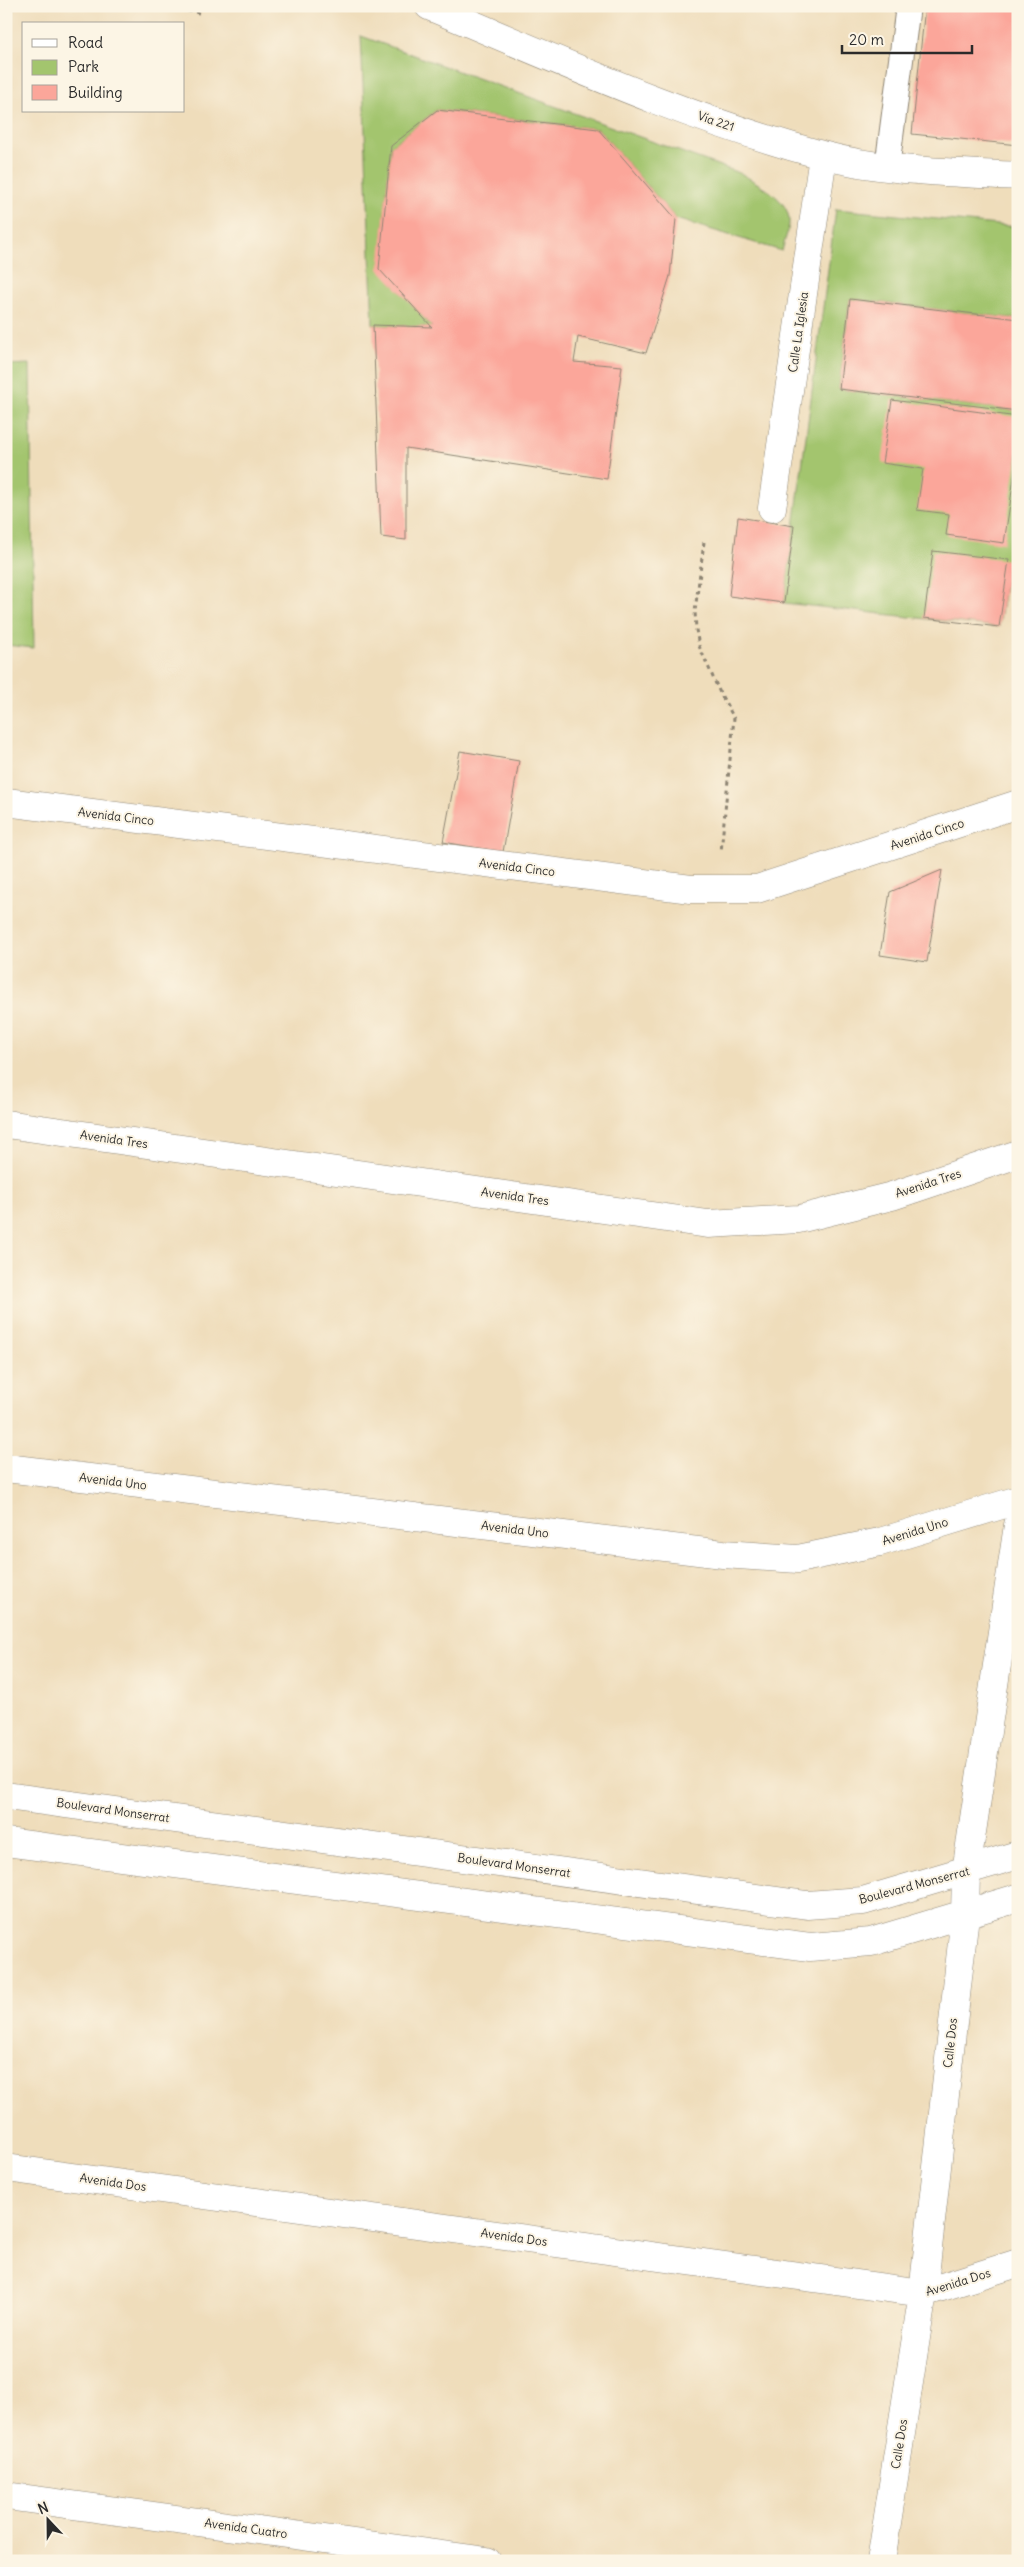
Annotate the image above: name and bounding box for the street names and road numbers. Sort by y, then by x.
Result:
street label: Vía 221 [696,108,736,134]
street label: Calle La Iglesia [785,291,811,373]
street label: Avenida Cinco [77,804,155,828]
street label: Avenida Cinco [888,815,966,853]
street label: Avenida Cinco [478,855,556,879]
street label: Avenida Tres [79,1127,149,1151]
street label: Avenida Tres [893,1165,963,1201]
street label: Avenida Tres [480,1184,550,1208]
street label: Avenida Uno [78,1469,148,1493]
street label: Avenida Uno [880,1514,950,1548]
street label: Avenida Uno [480,1517,550,1541]
street label: Boulevard Monserrat [56,1795,170,1825]
street label: Boulevard Monserrat [457,1850,571,1880]
street label: Boulevard Monserrat [857,1863,971,1907]
street label: Calle Dos [940,2017,960,2069]
street label: Avenida Dos [79,2170,147,2194]
street label: Avenida Dos [480,2225,548,2249]
street label: Avenida Dos [924,2265,992,2299]
street label: Calle Dos [888,2418,910,2470]
street label: Avenida Cuatro [204,2515,289,2541]

